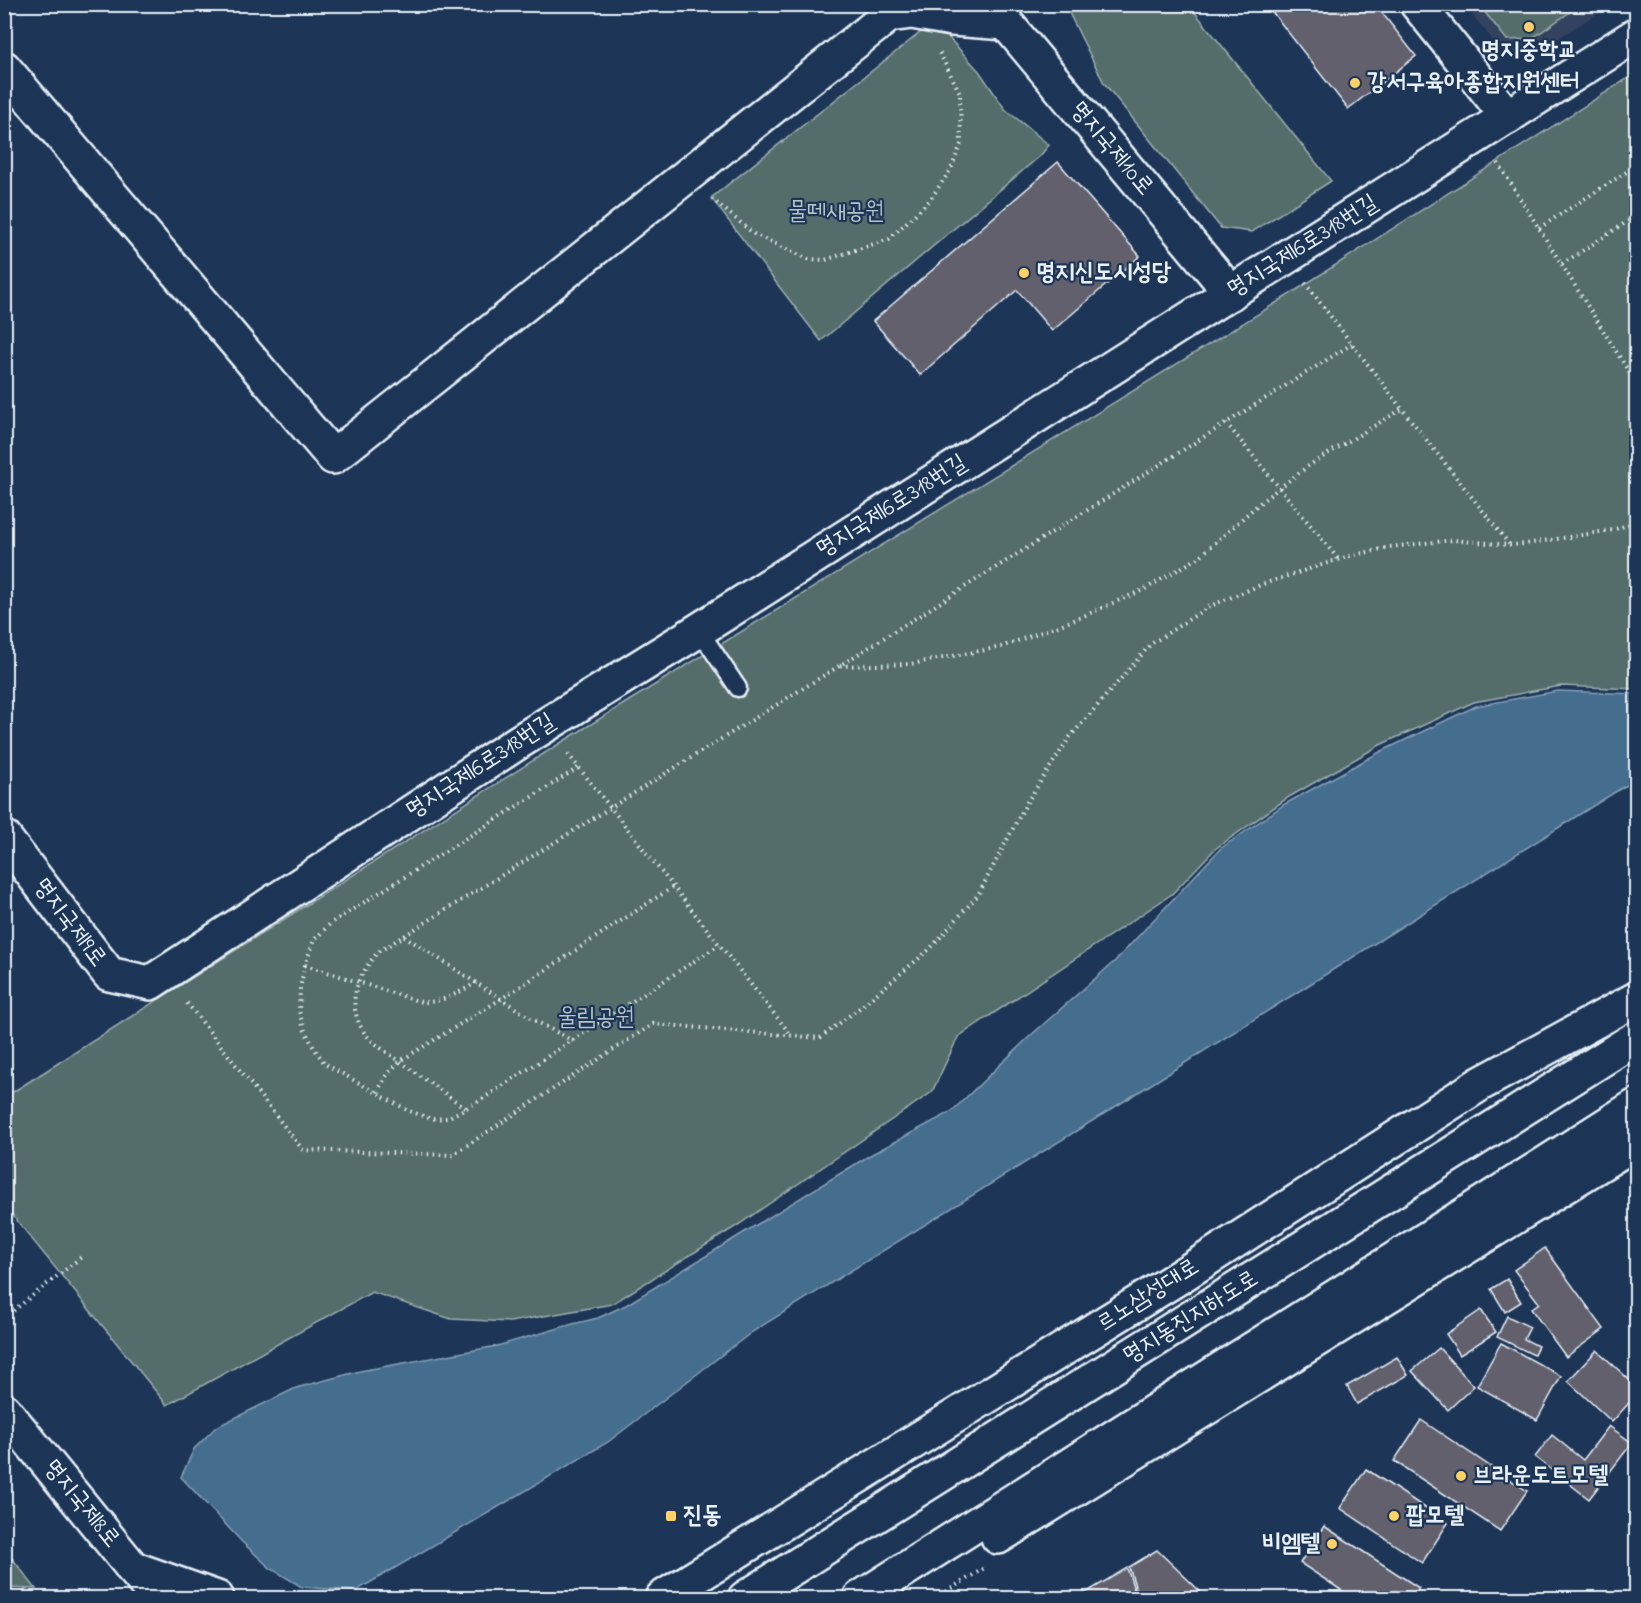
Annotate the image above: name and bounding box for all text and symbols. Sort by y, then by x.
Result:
marker: 명지중학교 [1522,20,1536,34]
place label: 명지중학교 [1481,34,1577,69]
place label: 강서구육아종합지원센터 [1367,66,1579,101]
marker: 강서구육아종합지원센터 [1348,76,1362,90]
street label: 명지국제10로 [1061,94,1161,204]
street label: 명지국제6로318번길 [1221,187,1385,307]
park label: 물떼새공원 [788,195,884,230]
place label: 명지신도시성당 [1036,256,1172,291]
marker: 명지신도시성당 [1017,266,1031,280]
street label: 명지국제6로318번길 [810,447,974,567]
street label: 명지국제6로318번길 [399,705,563,829]
street label: 명지국제9로 [24,871,114,975]
park label: 울림공원 [557,1001,635,1036]
street label: 르노삼성대로 [1090,1250,1206,1342]
street label: 명지동진지하도로 [1116,1262,1266,1374]
street label: 명지국제8로 [34,1452,128,1556]
place label: 브라운도트모텔 [1473,1459,1609,1494]
marker: 브라운도트모텔 [1454,1469,1468,1483]
place label: 진동 [683,1499,722,1534]
place label: 팝모텔 [1406,1499,1465,1534]
marker: 진동 [664,1509,678,1523]
marker: 팝모텔 [1387,1509,1401,1523]
place label: 비엠텔 [1262,1527,1321,1562]
marker: 비엠텔 [1325,1537,1339,1551]

